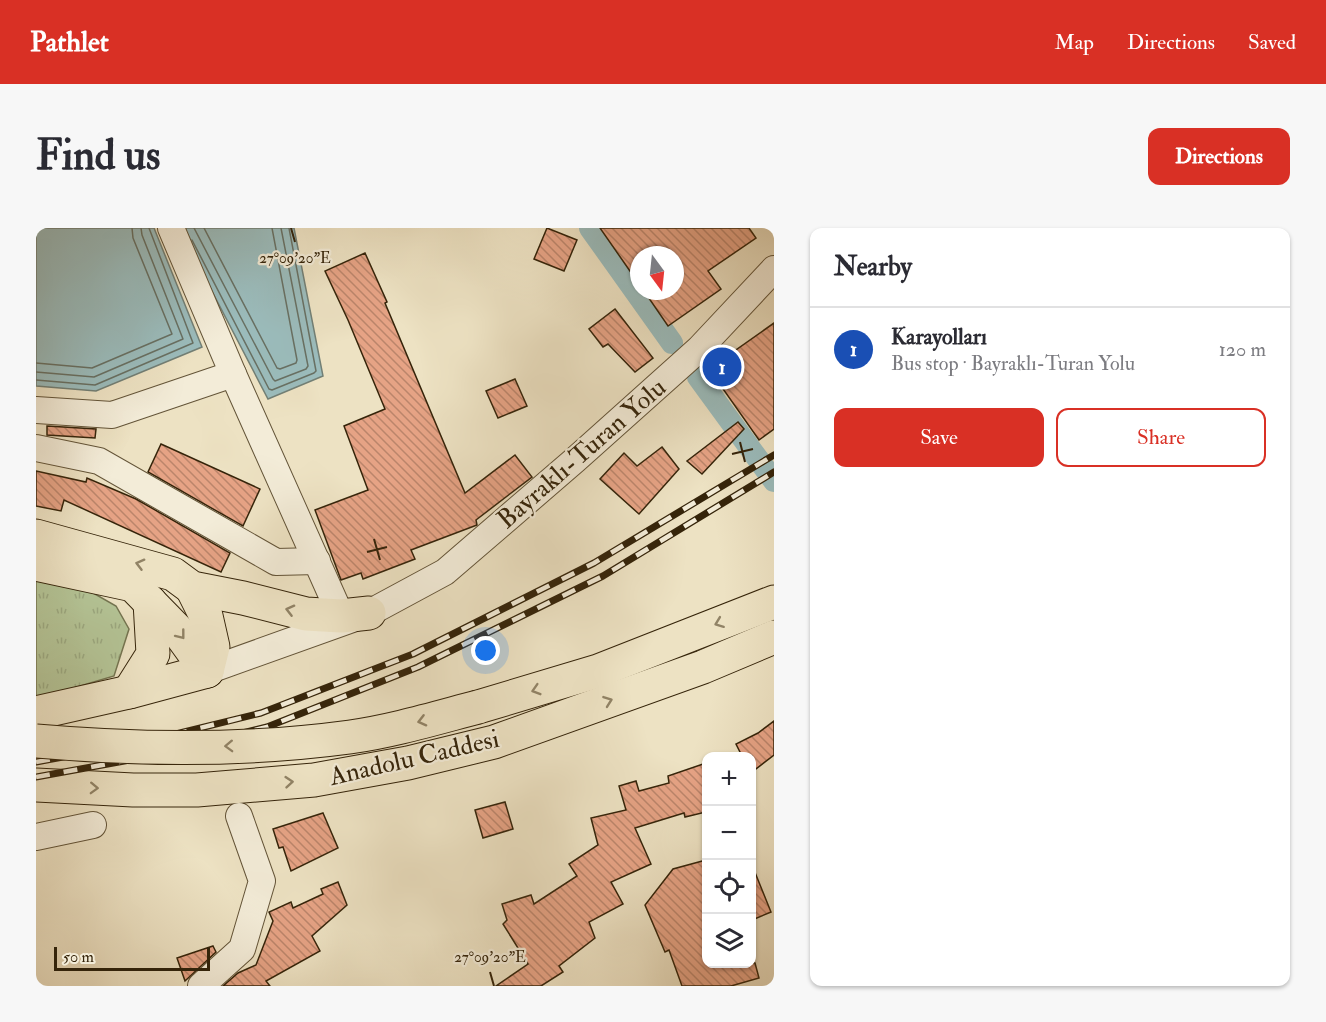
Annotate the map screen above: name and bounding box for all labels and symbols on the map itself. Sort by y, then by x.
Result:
north arrow [630,246,684,300]
text: 27°09'20"E [259,249,331,268]
pin: 1 [702,344,742,390]
street label: Bayraklı-Turan Yolu [491,372,673,536]
one-way arrow [135,559,145,572]
one-way arrow [285,604,295,617]
one-way arrow [715,616,726,628]
one-way arrow [173,628,184,639]
your location [471,636,500,665]
one-way arrow [531,683,542,695]
one-way arrow [602,695,613,708]
one-way arrow [417,714,427,727]
street label: Anadolu Caddesi [325,723,502,793]
one-way arrow [224,739,233,752]
one-way arrow [284,776,294,789]
one-way arrow [90,782,99,794]
scale bar [54,944,210,972]
text: 27°09'20"E [454,948,526,967]

